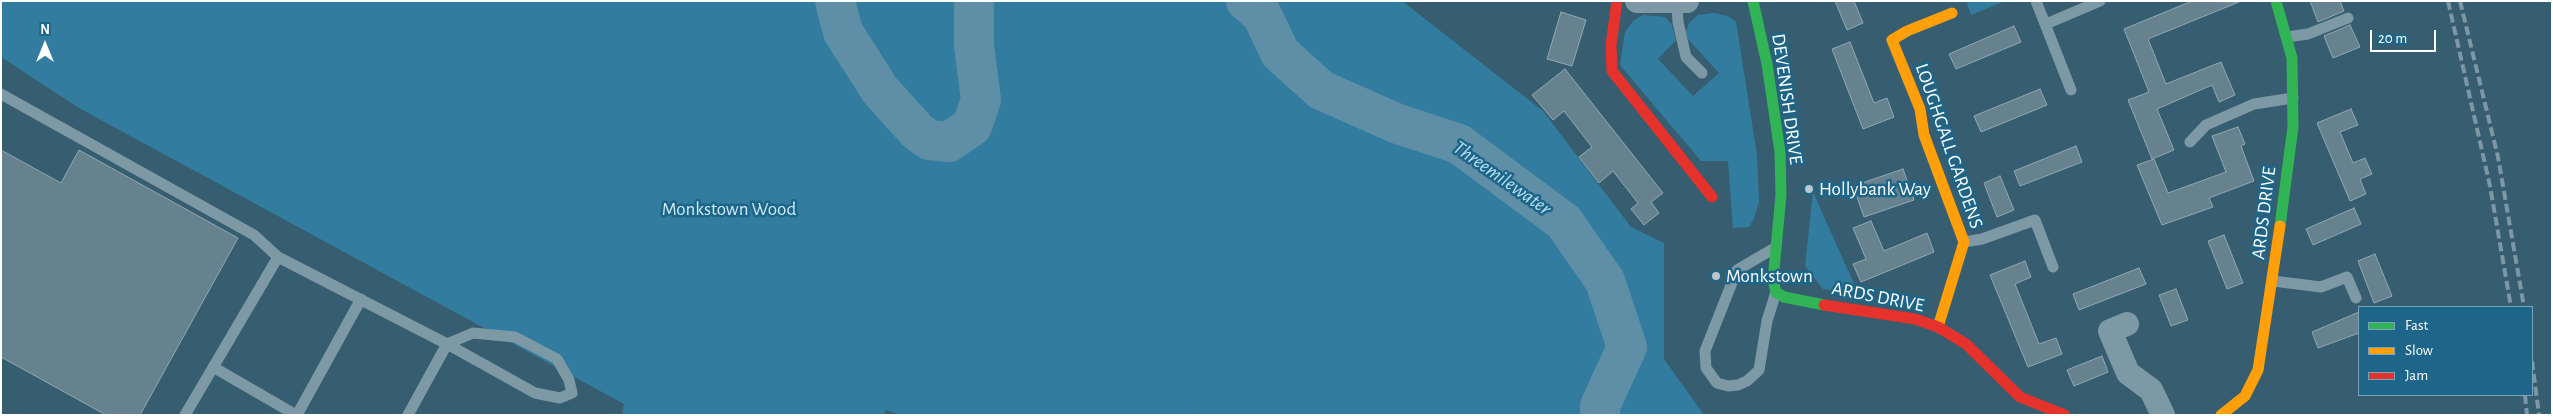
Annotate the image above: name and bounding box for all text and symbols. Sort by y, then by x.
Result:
north arrow [20,20,70,70]
scale bar [2373,20,2439,52]
text: N [40,23,50,37]
text: 20 m [2378,31,2407,46]
street label: DEVENISH DRIVE [1767,32,1807,166]
street label: LOUGHGALL GARDENS [1910,61,1988,231]
water label: Threemilewater [1448,135,1556,221]
street label: ARDS DRIVE [2247,165,2281,261]
place label: Hollybank Way [1819,178,1931,200]
marker: Hollybank Way [1803,183,1815,195]
park label: Monkstown Wood [662,198,796,220]
place label: Monkstown [1726,265,1813,287]
marker: Monkstown [1710,270,1722,282]
street label: ARDS DRIVE [1830,277,1926,317]
legend [2358,306,2533,396]
text: Fast [2405,318,2428,333]
text: Slow [2405,343,2433,358]
text: Jam [2405,368,2428,383]

